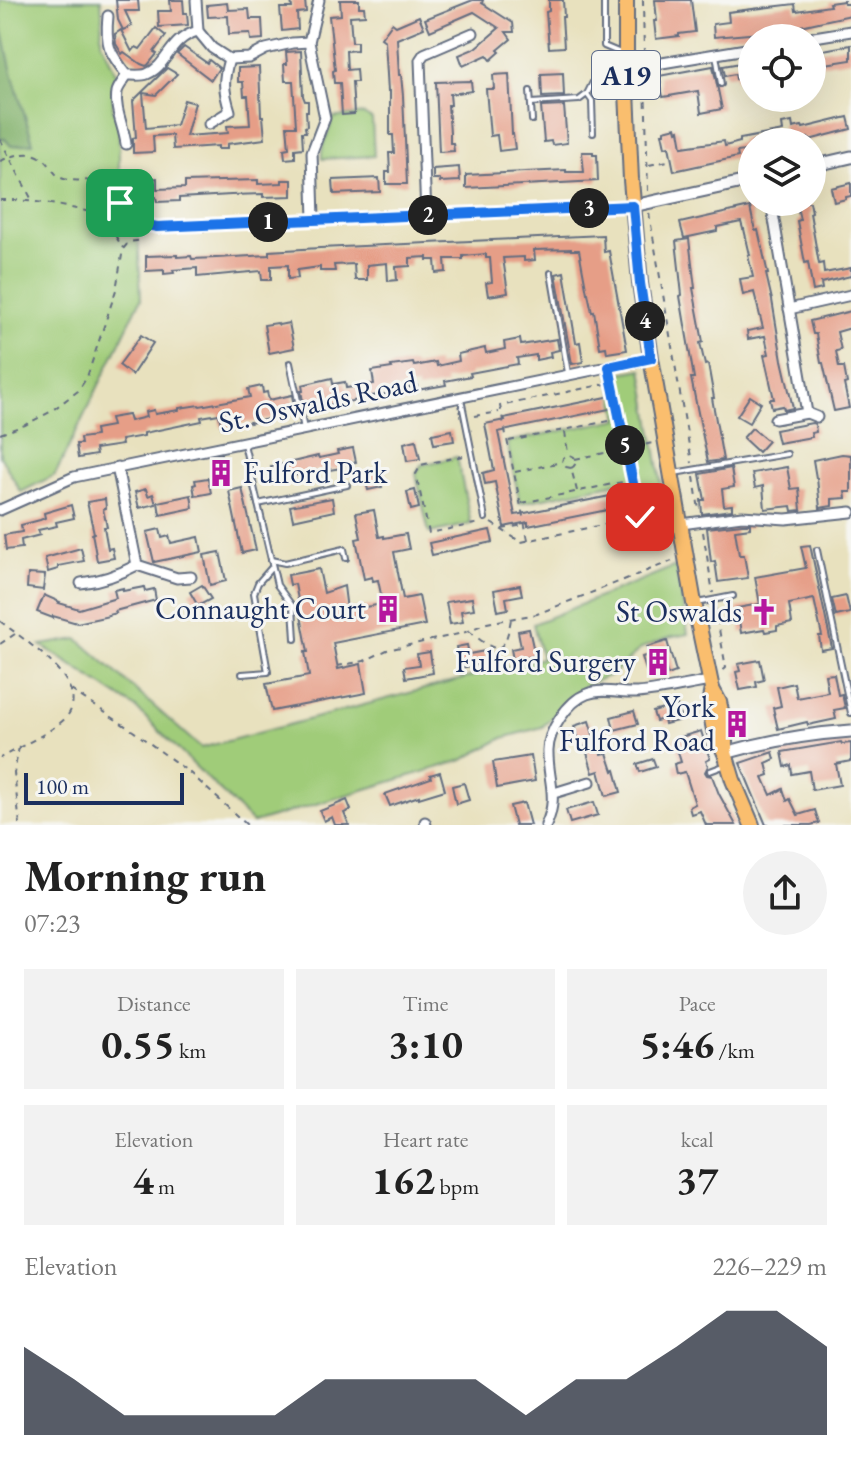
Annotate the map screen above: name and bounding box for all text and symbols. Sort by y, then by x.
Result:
map controls [738,24,826,216]
button: locate [738,24,826,112]
road number: A19 [592,51,660,99]
button: layers [738,128,826,216]
pin [86,169,154,237]
icon: arrive [98,181,142,225]
pin: 3 [569,188,609,228]
text: 3 [583,193,595,222]
pin: 2 [408,195,448,235]
text: 2 [422,200,434,229]
pin: 1 [248,202,288,242]
text: 1 [262,207,274,236]
pin: 4 [625,301,665,341]
text: 4 [639,306,651,335]
street label: St. Oswalds Road [215,361,421,442]
pin: 5 [605,425,645,465]
text: 5 [619,430,631,459]
place label: Fulford Park [243,453,388,492]
building icon: Fulford Park [206,458,236,488]
pin [606,483,674,551]
icon: check [618,495,662,539]
place label: Connaught Court [155,589,367,628]
place label: St Oswalds [616,592,742,631]
building icon: Connaught Court [373,594,403,624]
church icon: St Oswalds [749,597,779,627]
place label: Fulford Surgery [455,642,637,681]
building icon: Fulford Surgery [643,647,673,677]
place label: York Fulford Road [559,687,716,760]
building icon: York Fulford Road [722,709,752,739]
scale bar [24,769,184,805]
text: 100 m [36,772,89,801]
text: Morning run [24,847,266,904]
button: share [743,851,827,935]
text: 07:23 [24,906,80,940]
text: Distance [117,989,191,1018]
text: Time [403,989,448,1018]
text: Pace [679,989,716,1018]
text: 0.55 [101,1018,175,1070]
text: 3:10 [388,1018,463,1070]
text: 5:46 [639,1018,714,1070]
text: km [175,1036,206,1065]
text: /km [714,1036,755,1065]
text: Elevation [114,1125,193,1154]
text: Heart rate [383,1125,468,1154]
text: kcal [681,1125,714,1154]
text: 4 [132,1154,154,1206]
text: 162 [372,1154,435,1206]
text: 37 [676,1154,718,1206]
text: m [154,1172,175,1201]
text: bpm [435,1172,479,1201]
text: Elevation [24,1249,118,1283]
text: 226–229 m [712,1249,827,1283]

